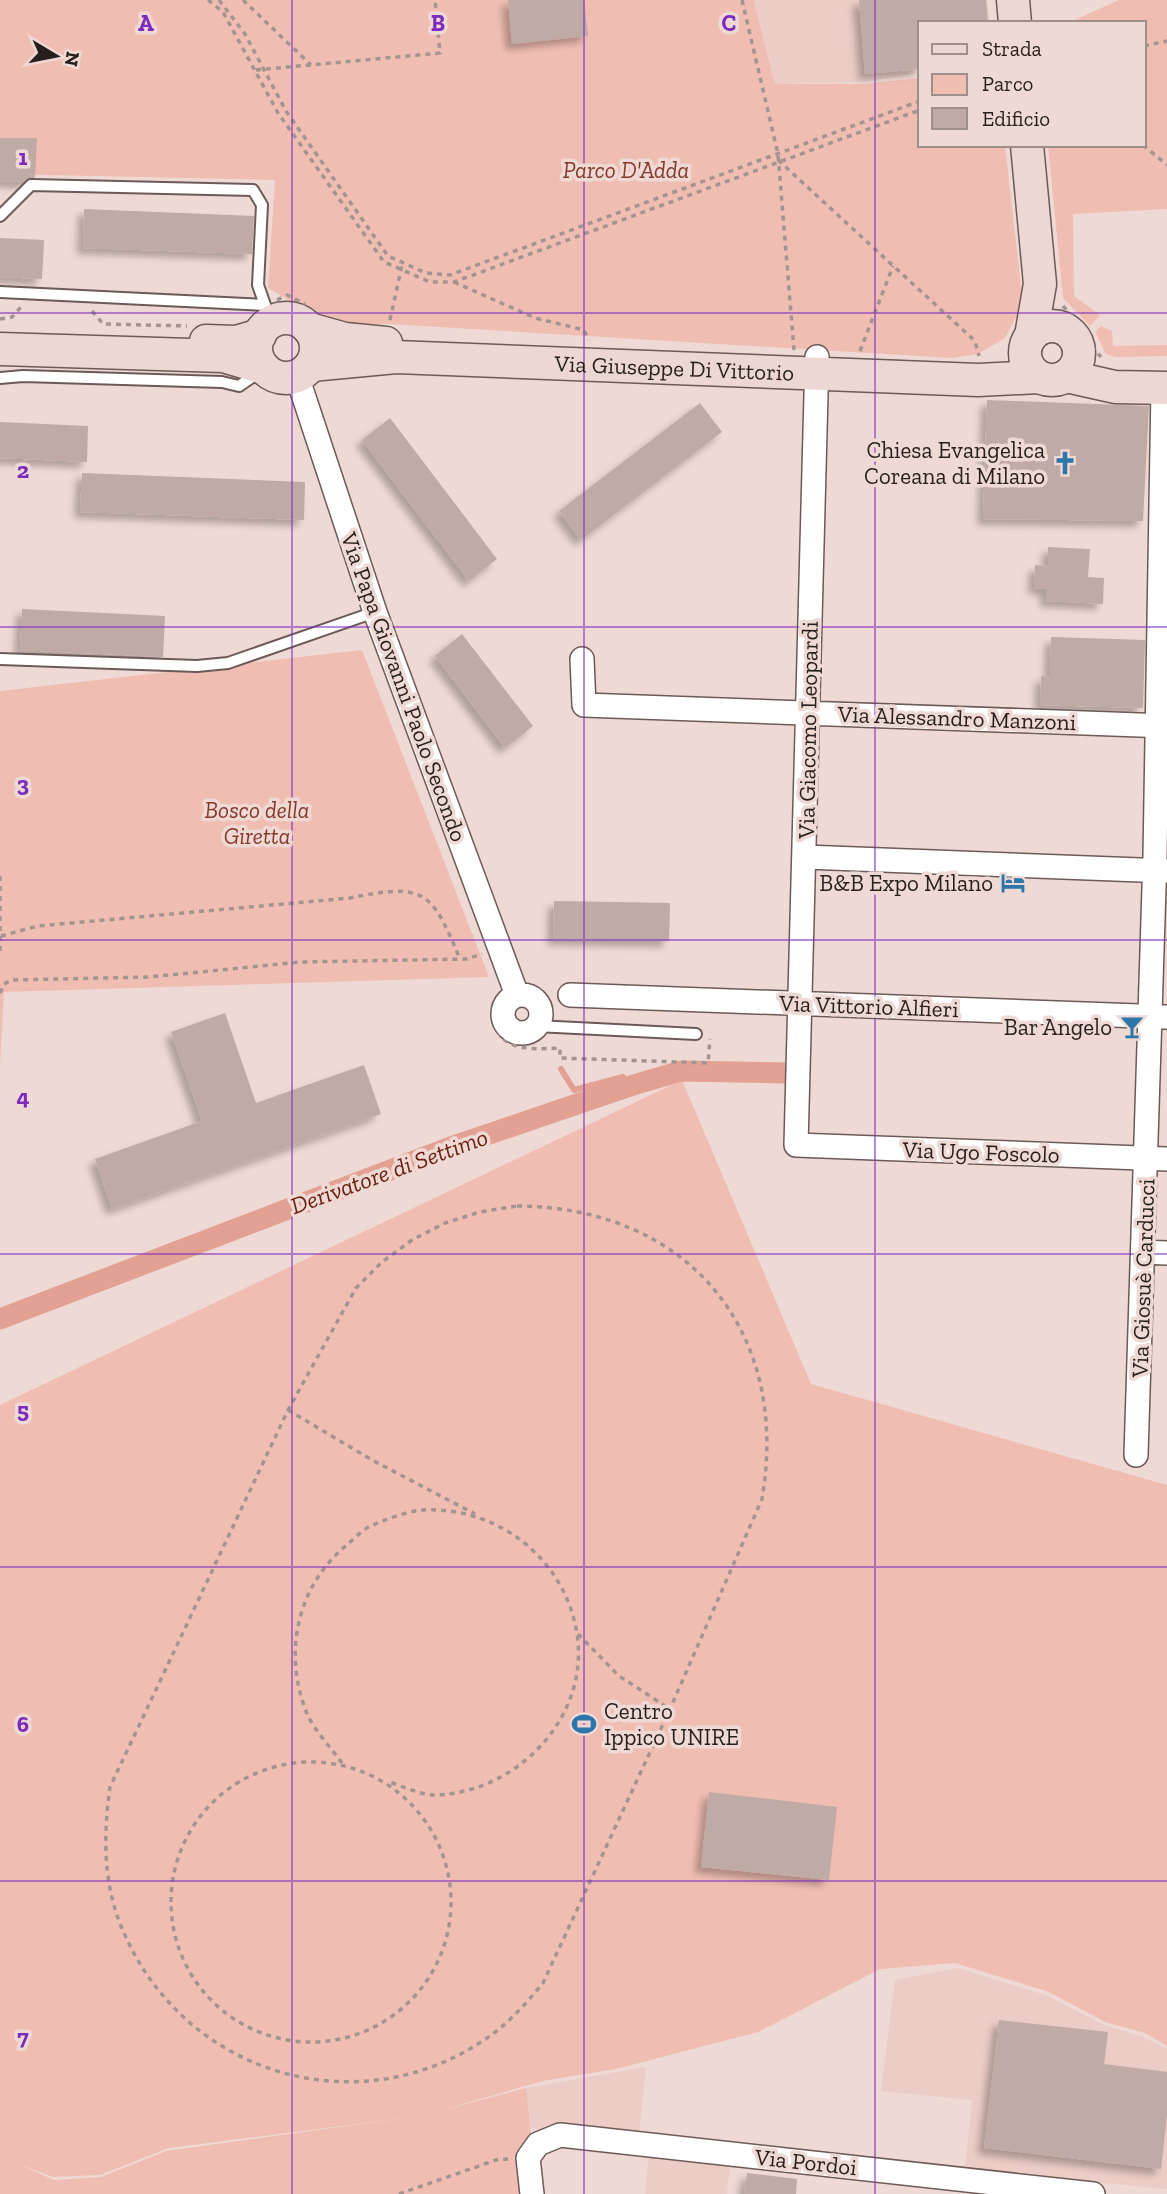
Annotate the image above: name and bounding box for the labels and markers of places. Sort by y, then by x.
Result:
place label: Chiesa Evangelica Coreana di Milano [864,436,1045,490]
church icon: Chiesa Evangelica Coreana di Milano [1051,449,1079,477]
place label: B&B Expo Milano [819,869,993,897]
hotel icon: B&B Expo Milano [999,869,1027,897]
place label: Bar Angelo [1004,1013,1112,1041]
bar icon: Bar Angelo [1118,1013,1146,1041]
place label: Centro Ippico UNIRE [604,1697,739,1751]
sports icon: Centro Ippico UNIRE [570,1710,598,1738]

